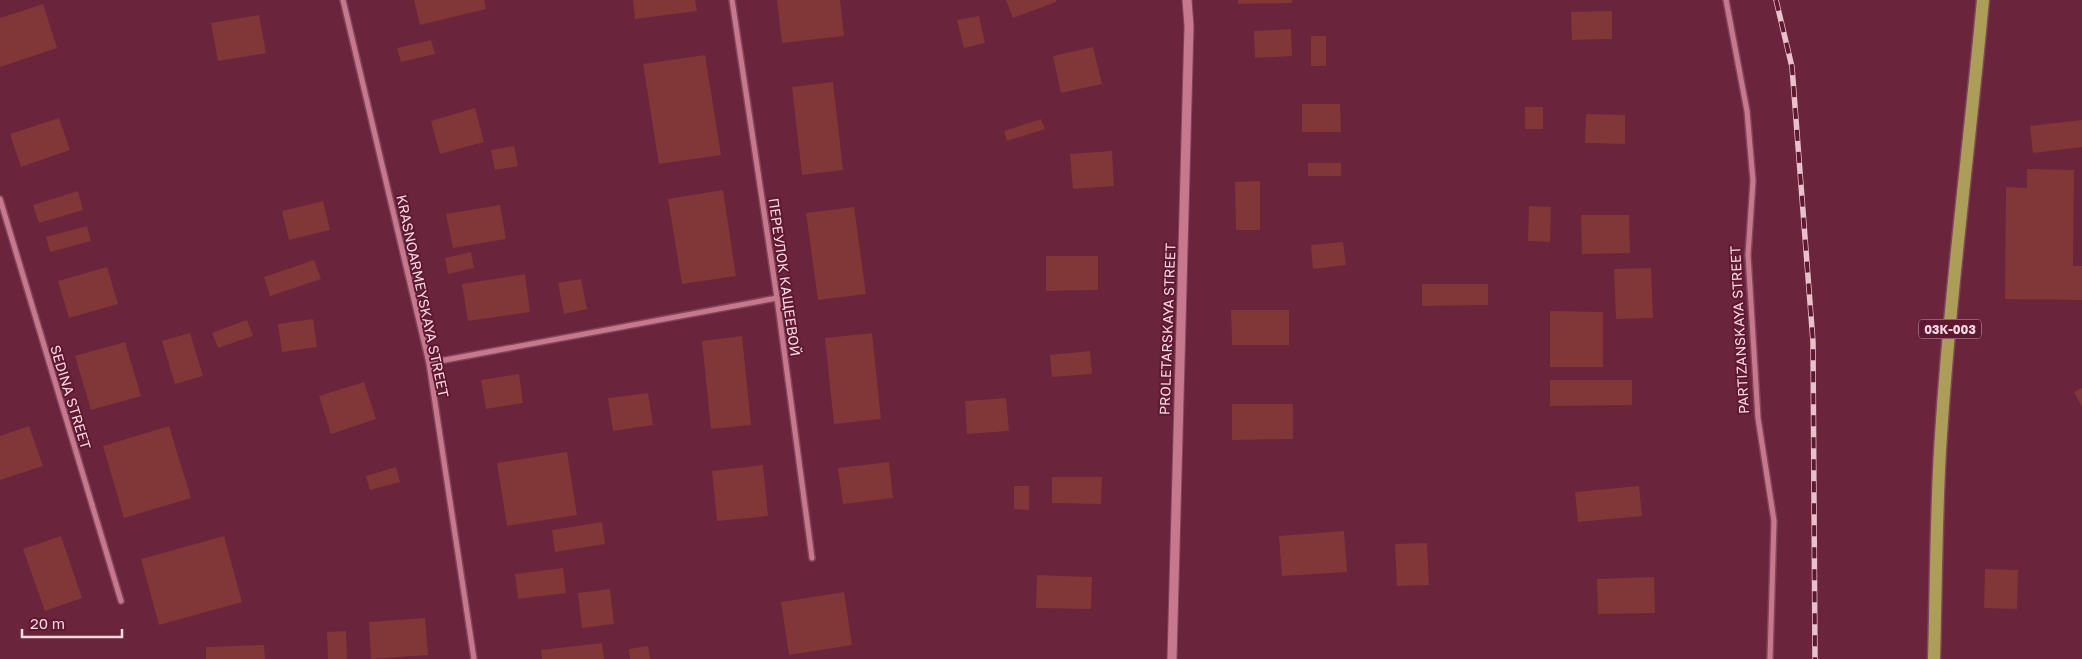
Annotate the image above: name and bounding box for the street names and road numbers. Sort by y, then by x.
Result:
street label: KRASNOARMEYSKAYA STREET [393,193,453,399]
street label: ПЕРЕУЛОК КАЩЕЕВОЙ [765,197,805,357]
street label: PROLETARSKAYA STREET [1155,242,1179,415]
street label: PARTIZANSKAYA STREET [1726,245,1752,415]
road number: 03К-003 [1919,320,1981,338]
street label: SEDINA STREET [47,343,95,451]

